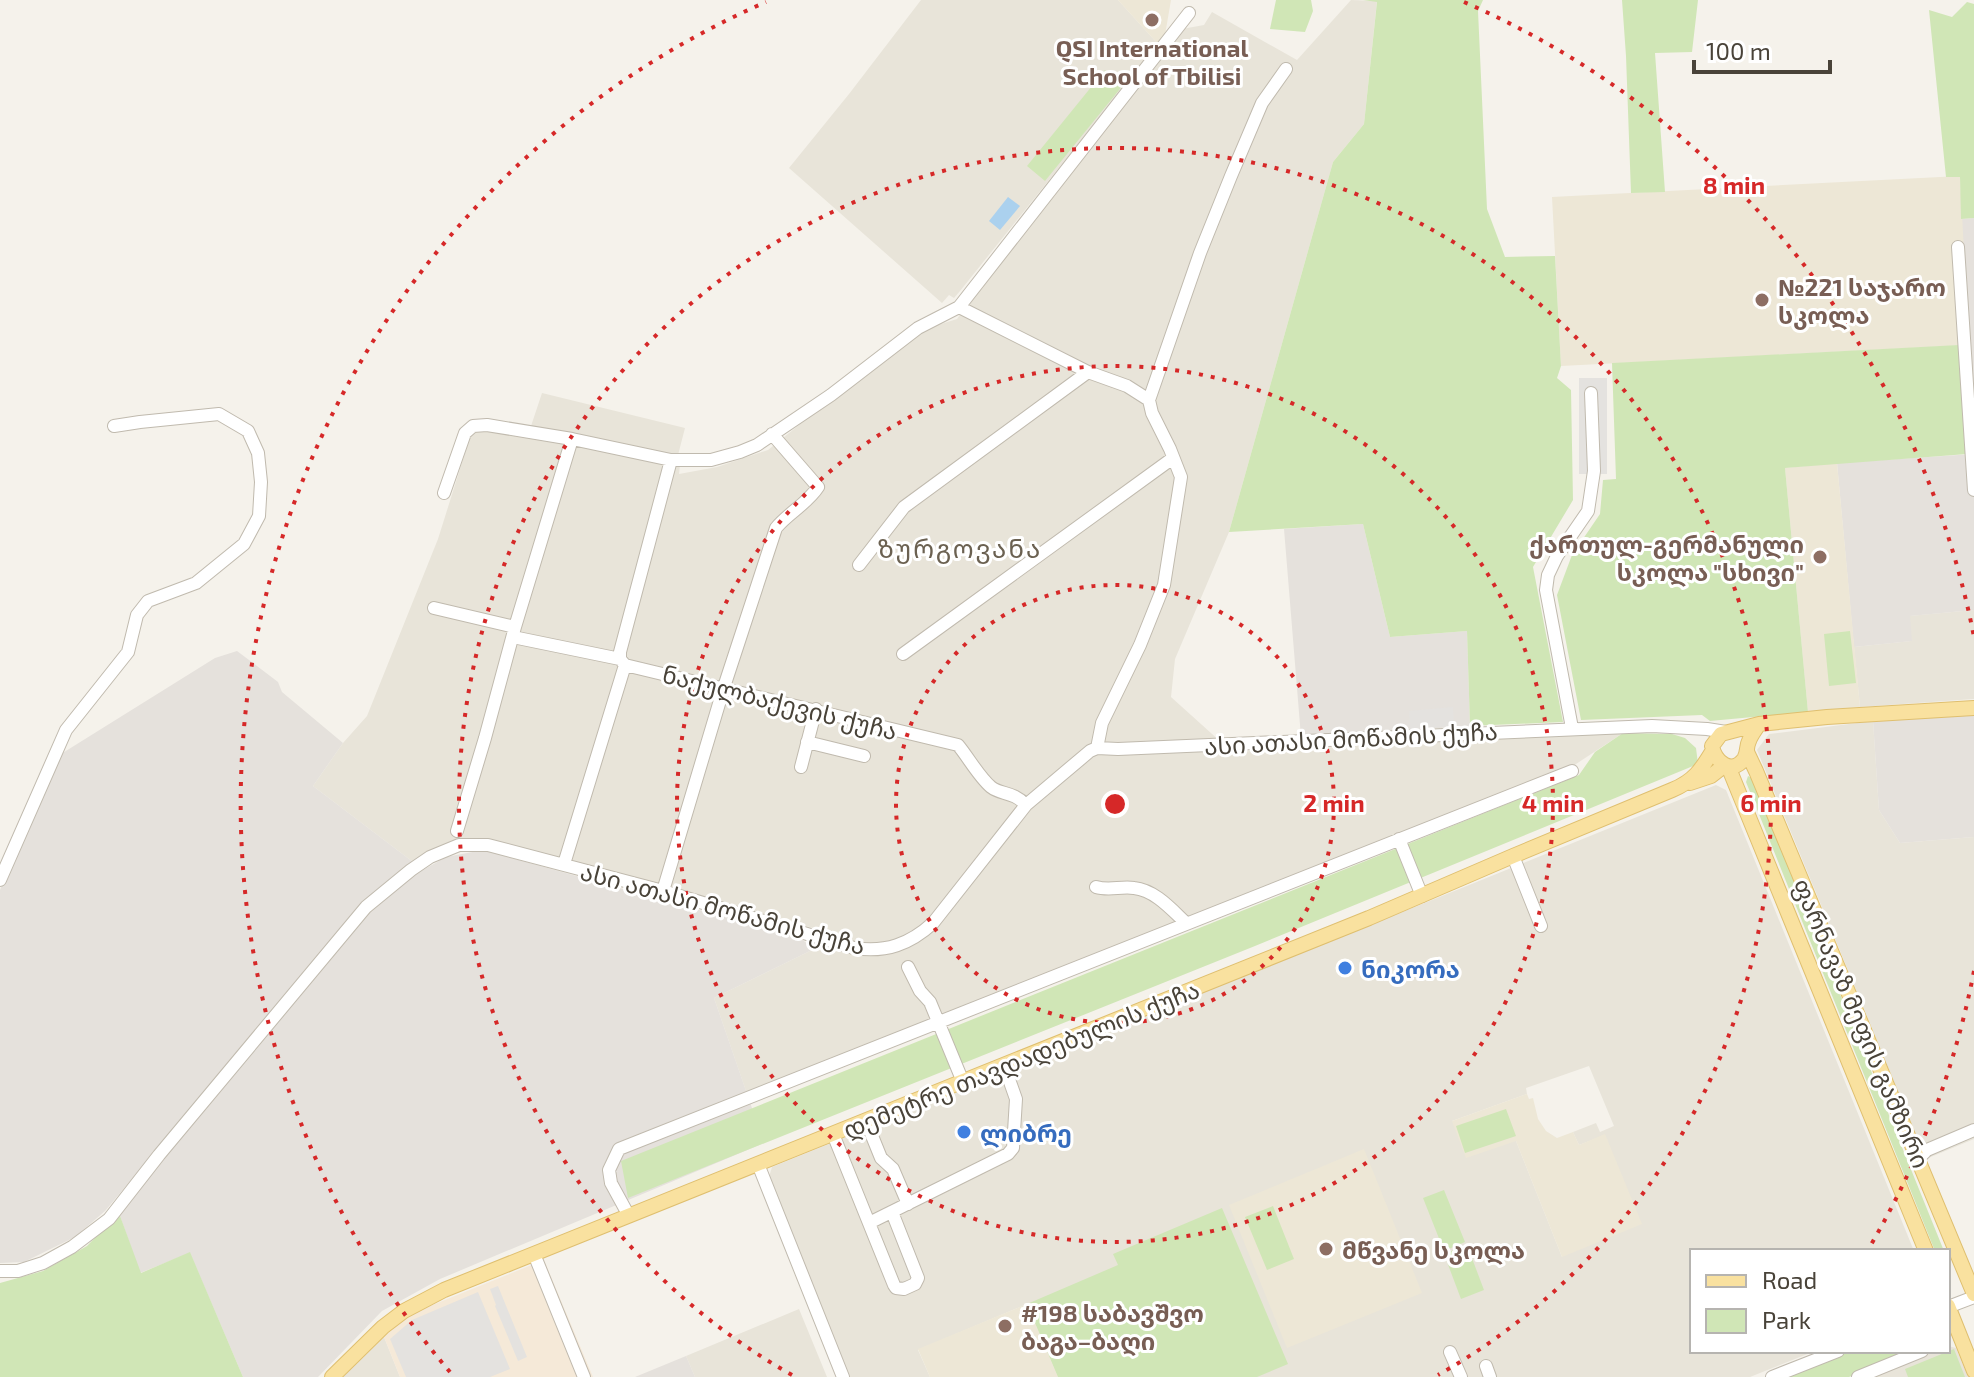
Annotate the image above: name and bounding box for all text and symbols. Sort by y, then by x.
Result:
marker: QSI International School of Tbilisi [1143,11,1161,29]
scale bar [1694,24,1830,74]
place label: QSI International School of Tbilisi [1056,33,1248,90]
text: 100 m [1706,36,1771,65]
text: 8 min [1703,170,1765,199]
place label: №221 საჯარო სკოლა [1778,272,1946,330]
marker: №221 საჯარო სკოლა [1753,291,1771,309]
place label: ქართულ-გერმანული სკოლა "სხივი" [1529,529,1804,587]
district label: ზურგოვანა [878,532,1042,564]
marker: ქართულ-გერმანული სკოლა "სხივი" [1811,548,1829,566]
street label: ნაქულბაქევის ქუჩა [659,659,900,746]
street label: ასი ათასი მოწამის ქუჩა [1204,716,1498,761]
text: 2 min [1303,788,1365,817]
text: 4 min [1522,788,1584,817]
text: 6 min [1740,788,1802,817]
centre of rings [1101,790,1129,818]
street label: ასი ათასი მოწამის ქუჩა [577,856,869,961]
street label: ფარნავაზ მეფის გამზირი [1787,874,1936,1173]
place label: ნიკორა [1361,954,1460,984]
marker: ნიკორა [1336,959,1354,977]
street label: დემეტრე თავდადებულის ქუჩა [839,974,1204,1145]
place label: ლიბრე [980,1118,1072,1148]
marker: ლიბრე [955,1123,973,1141]
place label: მწვანე სკოლა [1342,1235,1525,1265]
marker: მწვანე სკოლა [1317,1240,1335,1258]
legend [1690,1249,1950,1353]
text: Road [1762,1265,1817,1294]
place label: #198 საბავშვო ბაგა–ბაღი [1021,1298,1204,1356]
text: Park [1762,1305,1811,1334]
marker: #198 საბავშვო ბაგა–ბაღი [996,1317,1014,1335]

